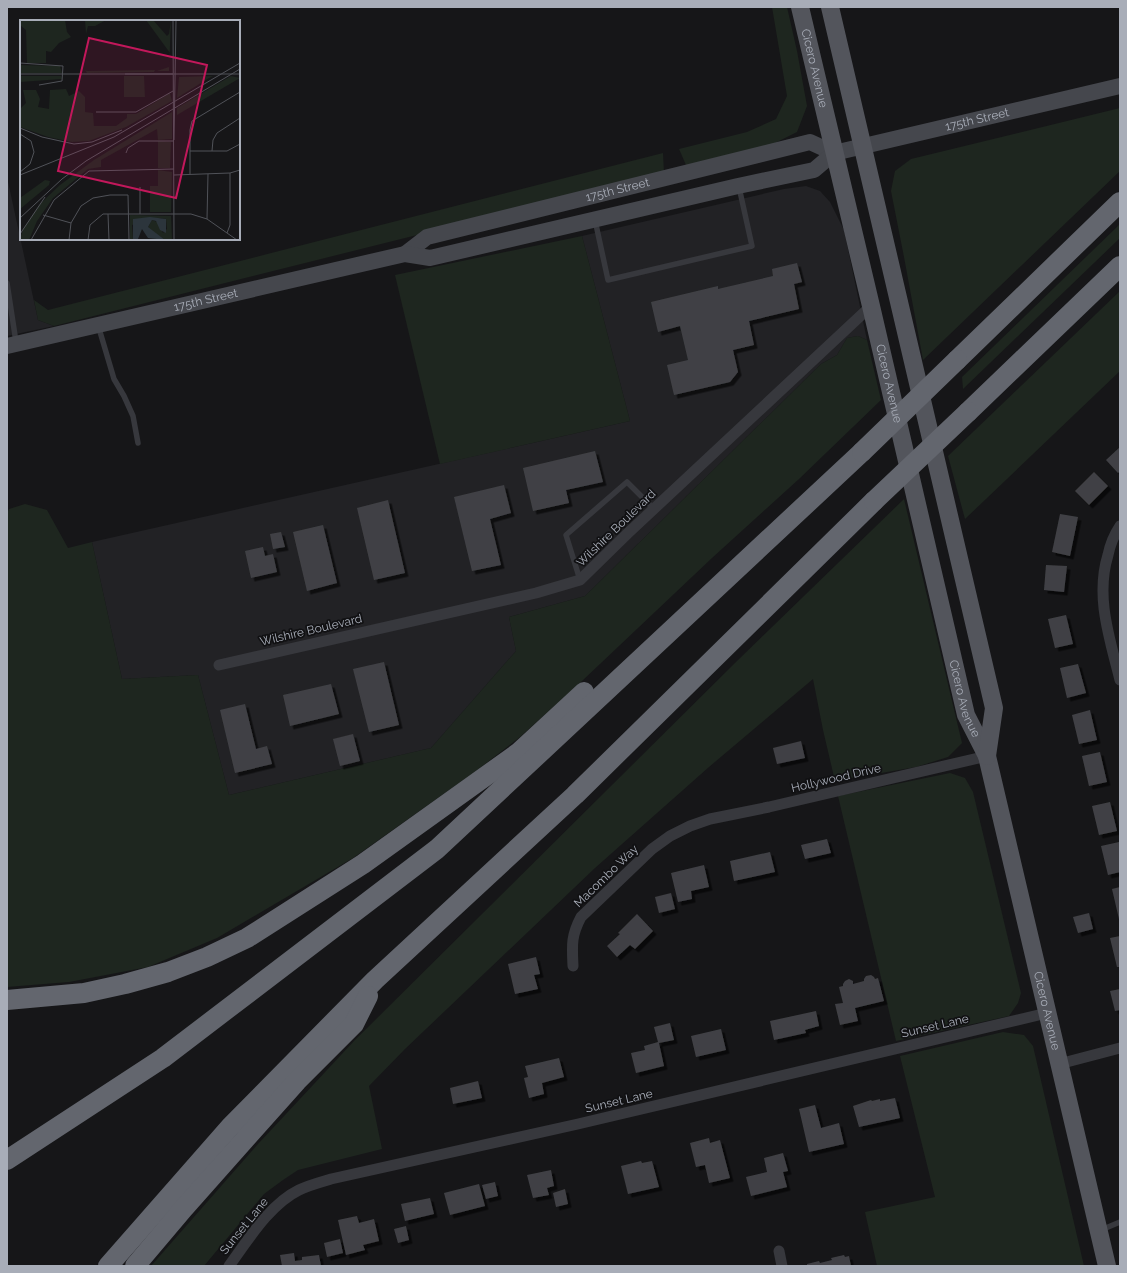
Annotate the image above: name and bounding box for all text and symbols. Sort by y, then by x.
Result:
inset map [20,20,240,240]
street label: Cicero Avenue [798,28,831,109]
street label: 175th Street [944,105,1010,134]
street label: 175th Street [584,175,651,204]
street label: 175th Street [172,286,239,314]
street label: Cicero Avenue [873,343,905,424]
street label: Wilshire Boulevard [573,487,659,569]
street label: Wilshire Boulevard [258,611,364,649]
street label: Cicero Avenue [946,658,983,740]
street label: Hollywood Drive [790,761,882,795]
street label: Macombo Way [571,842,641,910]
street label: Cicero Avenue [1031,970,1063,1052]
street label: Sunset Lane [900,1011,970,1041]
street label: Sunset Lane [584,1086,654,1116]
street label: Sunset Lane [217,1195,271,1257]

